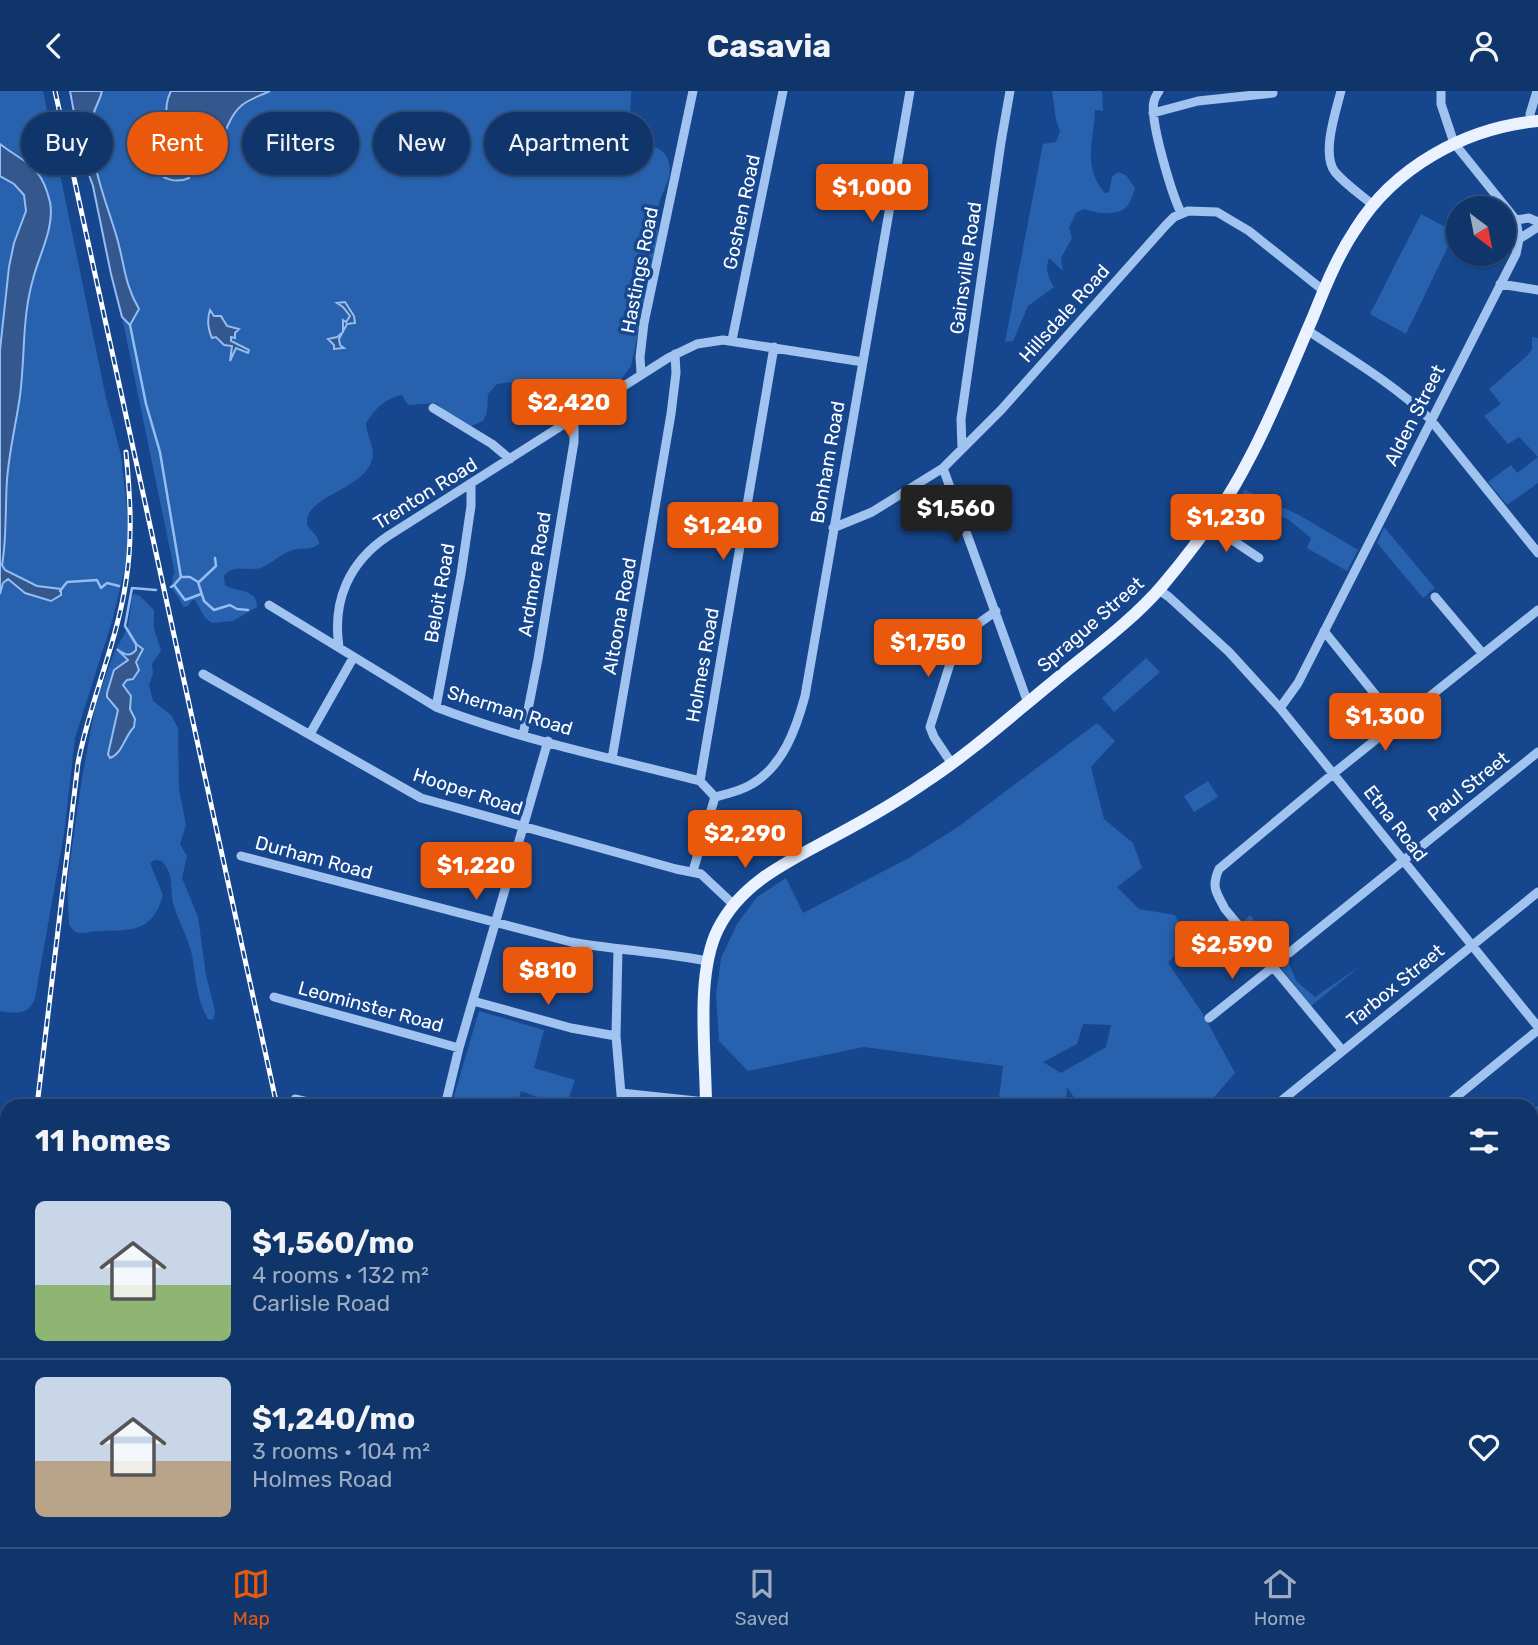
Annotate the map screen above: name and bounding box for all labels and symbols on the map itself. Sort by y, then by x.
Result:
street label: Goshen Road [718,153,765,272]
pin: $1,000 [815,165,929,224]
north arrow [1446,196,1516,266]
street label: Gainsville Road [945,200,986,336]
street label: Hastings Road [616,205,663,335]
street label: Hillsdale Road [1014,260,1114,367]
street label: Alden Street [1379,360,1450,470]
pin: $2,420 [512,379,626,439]
street label: Bonham Road [805,399,850,525]
street label: Trenton Road [369,452,481,534]
pin: $1,560 [899,485,1013,545]
pin: $1,230 [1169,495,1283,554]
pin: $1,240 [666,503,780,562]
street label: Ardmore Road [513,510,556,638]
street label: Beloit Road [419,542,460,645]
street label: Altoona Road [598,556,641,676]
street label: Sprague Street [1032,571,1149,677]
street label: Holmes Road [681,606,724,724]
pin: $1,750 [871,619,985,679]
street label: Sherman Road [444,681,575,740]
pin: $1,300 [1328,693,1442,753]
street label: Paul Street [1423,746,1514,826]
street label: Hooper Road [410,763,526,820]
street label: Etna Road [1359,781,1433,866]
pin: $2,290 [688,811,802,870]
street label: Durham Road [253,831,375,884]
pin: $1,220 [419,843,533,902]
pin: $2,590 [1175,921,1289,981]
street label: Tarbox Street [1342,939,1449,1032]
pin: $810 [507,947,589,1007]
street label: Leominster Road [296,976,446,1037]

